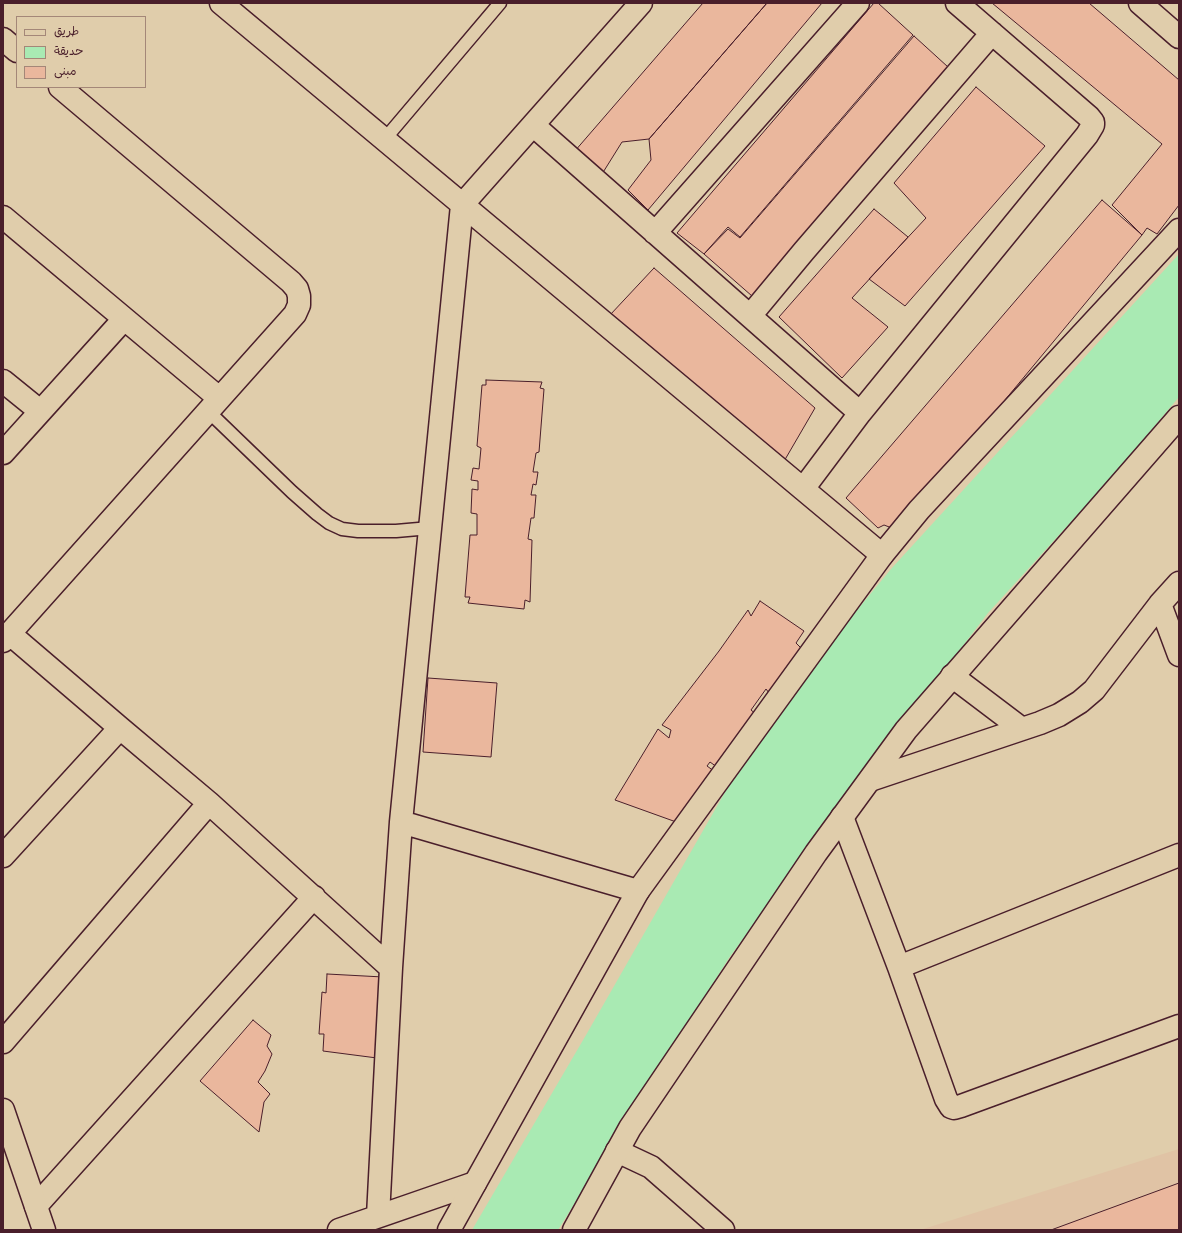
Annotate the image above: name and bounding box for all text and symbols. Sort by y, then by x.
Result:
legend [16,16,146,88]
text: طريق [54,23,79,40]
text: حديقة [54,43,83,60]
text: مبنى [54,63,77,80]

